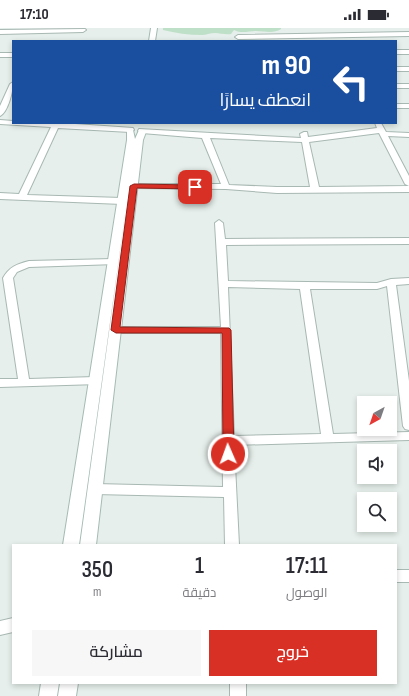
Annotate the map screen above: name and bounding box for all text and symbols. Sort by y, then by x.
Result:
text: 17:10 [20,5,49,24]
text: 90 m [261,49,311,82]
icon: left [325,56,377,108]
text: انعطف يسارًا [219,90,311,111]
pin [178,170,212,204]
icon: arrive [184,176,206,198]
north arrow [357,396,397,436]
map controls [357,396,397,532]
position arrow [207,433,249,475]
button: sound [357,444,397,484]
button: search [357,492,397,532]
text: 1 [195,551,204,580]
text: 17:11 [286,551,328,580]
text: 350 [81,555,113,584]
text: m [93,584,101,600]
text: دقيقة [183,585,216,601]
text: الوصول [286,585,327,601]
button: مشاركة [32,630,201,676]
button: خروج [209,630,377,676]

